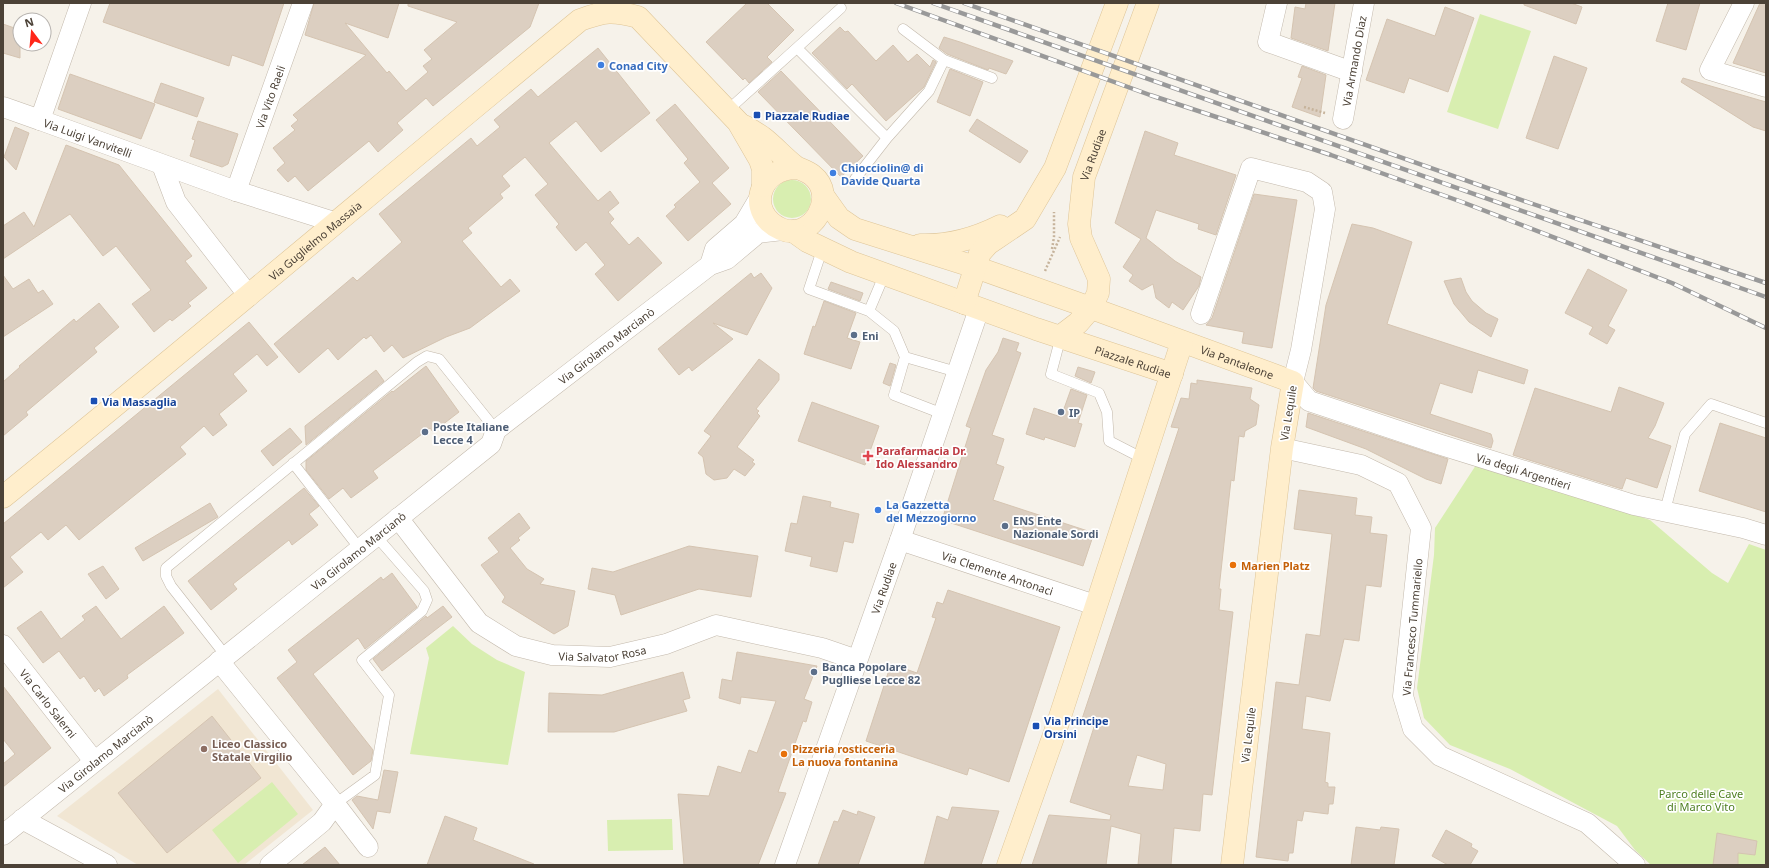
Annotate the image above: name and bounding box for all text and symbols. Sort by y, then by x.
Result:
north arrow [12,12,52,52]
text: N [23,13,35,30]
street label: Via Armando Diaz [1338,14,1369,107]
place label: Conad City [609,58,669,73]
marker: Conad City [596,60,606,70]
street label: Via Vito Raeli [251,63,288,131]
place label: Piazzale Rudiae [765,108,850,123]
marker: Piazzale Rudiae [752,110,762,120]
street label: Via Luigi Vanvitelli [42,114,134,160]
street label: Via Rudiae [1076,126,1109,183]
place label: Chiocciolin@ di Davide Quarta [841,160,924,188]
marker: Chiocciolin@ di Davide Quarta [828,168,838,178]
street label: Via Guglielmo Massaia [265,197,364,283]
street label: Via Girolamo Marcianò [555,303,657,387]
place label: Eni [862,328,879,343]
marker: Eni [849,330,859,340]
street label: Piazzale Rudiae [1093,341,1173,381]
street label: Via Pantaleone [1199,341,1276,382]
street label: Via Lequile [1276,384,1300,442]
place label: Via Massaglia [102,394,177,409]
marker: Via Massaglia [89,396,99,406]
place label: IP [1069,405,1080,420]
marker: IP [1056,407,1066,417]
place label: Poste Italiane Lecce 4 [433,419,509,447]
marker: Poste Italiane Lecce 4 [420,427,430,437]
place label: Parafarmacia Dr. Ido Alessandro [876,443,967,471]
street label: Via degli Argentieri [1475,449,1573,492]
marker: Parafarmacia Dr. Ido Alessandro [863,451,873,461]
place label: La Gazzetta del Mezzogiorno [886,497,976,525]
marker: La Gazzetta del Mezzogiorno [873,505,883,515]
street label: Via Girolamo Marcianò [308,508,409,593]
place label: ENS Ente Nazionale Sordi [1013,513,1098,541]
marker: ENS Ente Nazionale Sordi [1000,521,1010,531]
street label: Via Clemente Antonaci [940,547,1055,598]
street label: Via Francesco Tummariello [1399,557,1426,696]
place label: Marien Platz [1241,558,1310,573]
street label: Via Rudiae [867,560,899,616]
marker: Marien Platz [1228,560,1238,570]
street label: Via Salvator Rosa [558,641,648,665]
place label: Banca Popolare Puglliese Lecce 82 [822,659,920,687]
street label: Via Carlo Salerni [17,666,81,741]
marker: Banca Popolare Puglliese Lecce 82 [809,667,819,677]
street label: Via Lequile [1237,706,1259,764]
street label: Via Girolamo Marcianò [55,710,156,796]
place label: Via Principe Orsini [1044,713,1109,741]
marker: Via Principe Orsini [1031,721,1041,731]
place label: Liceo Classico Statale Virgilio [212,736,293,764]
place label: Pizzeria rosticceria La nuova fontanina [792,741,898,769]
marker: Liceo Classico Statale Virgilio [199,744,209,754]
marker: Pizzeria rosticceria La nuova fontanina [779,749,789,759]
park label: Parco delle Cave di Marco Vito [1659,786,1743,814]

